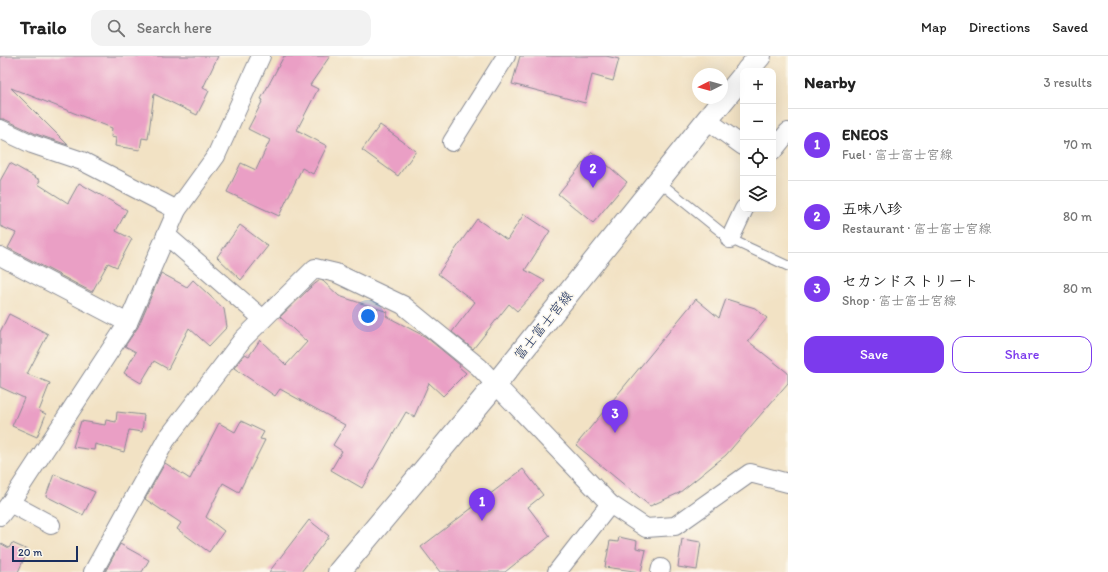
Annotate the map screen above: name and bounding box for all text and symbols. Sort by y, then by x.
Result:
search box [91,10,371,46]
text: Trailo [20,16,67,39]
icon: search [105,17,127,39]
text: Search here [137,19,212,37]
text: Map [921,19,947,36]
text: Directions [969,19,1030,36]
text: Saved [1052,19,1088,36]
north arrow [692,68,728,104]
map controls [740,68,776,212]
button: + [740,68,776,104]
text: Nearby [804,72,856,92]
text: 3 results [1043,75,1092,90]
button: − [740,104,776,140]
text: ENEOS [842,126,888,144]
text: 1 [814,137,820,152]
text: 70 m [1064,137,1092,152]
button: locate [740,140,776,176]
text: Fuel · 富士富士宮線 [842,147,953,162]
pin: 2 [580,155,606,188]
button: layers [740,176,776,212]
text: 五味八珍 [842,200,902,218]
text: 2 [814,209,820,224]
text: 80 m [1063,209,1092,224]
text: Restaurant · 富士富士宮線 [842,221,991,236]
text: セカンドストリート [842,272,978,290]
text: 3 [813,281,821,296]
text: 80 m [1063,281,1092,296]
street label: 富士富士宮線 [510,287,576,363]
text: Shop · 富士富士宮線 [842,293,956,308]
your location [358,306,378,326]
button: Save [804,336,944,373]
button: Share [952,336,1092,373]
pin: 3 [602,400,628,433]
pin: 1 [469,488,495,521]
scale bar [12,544,78,563]
text: 20 m [18,546,42,559]

